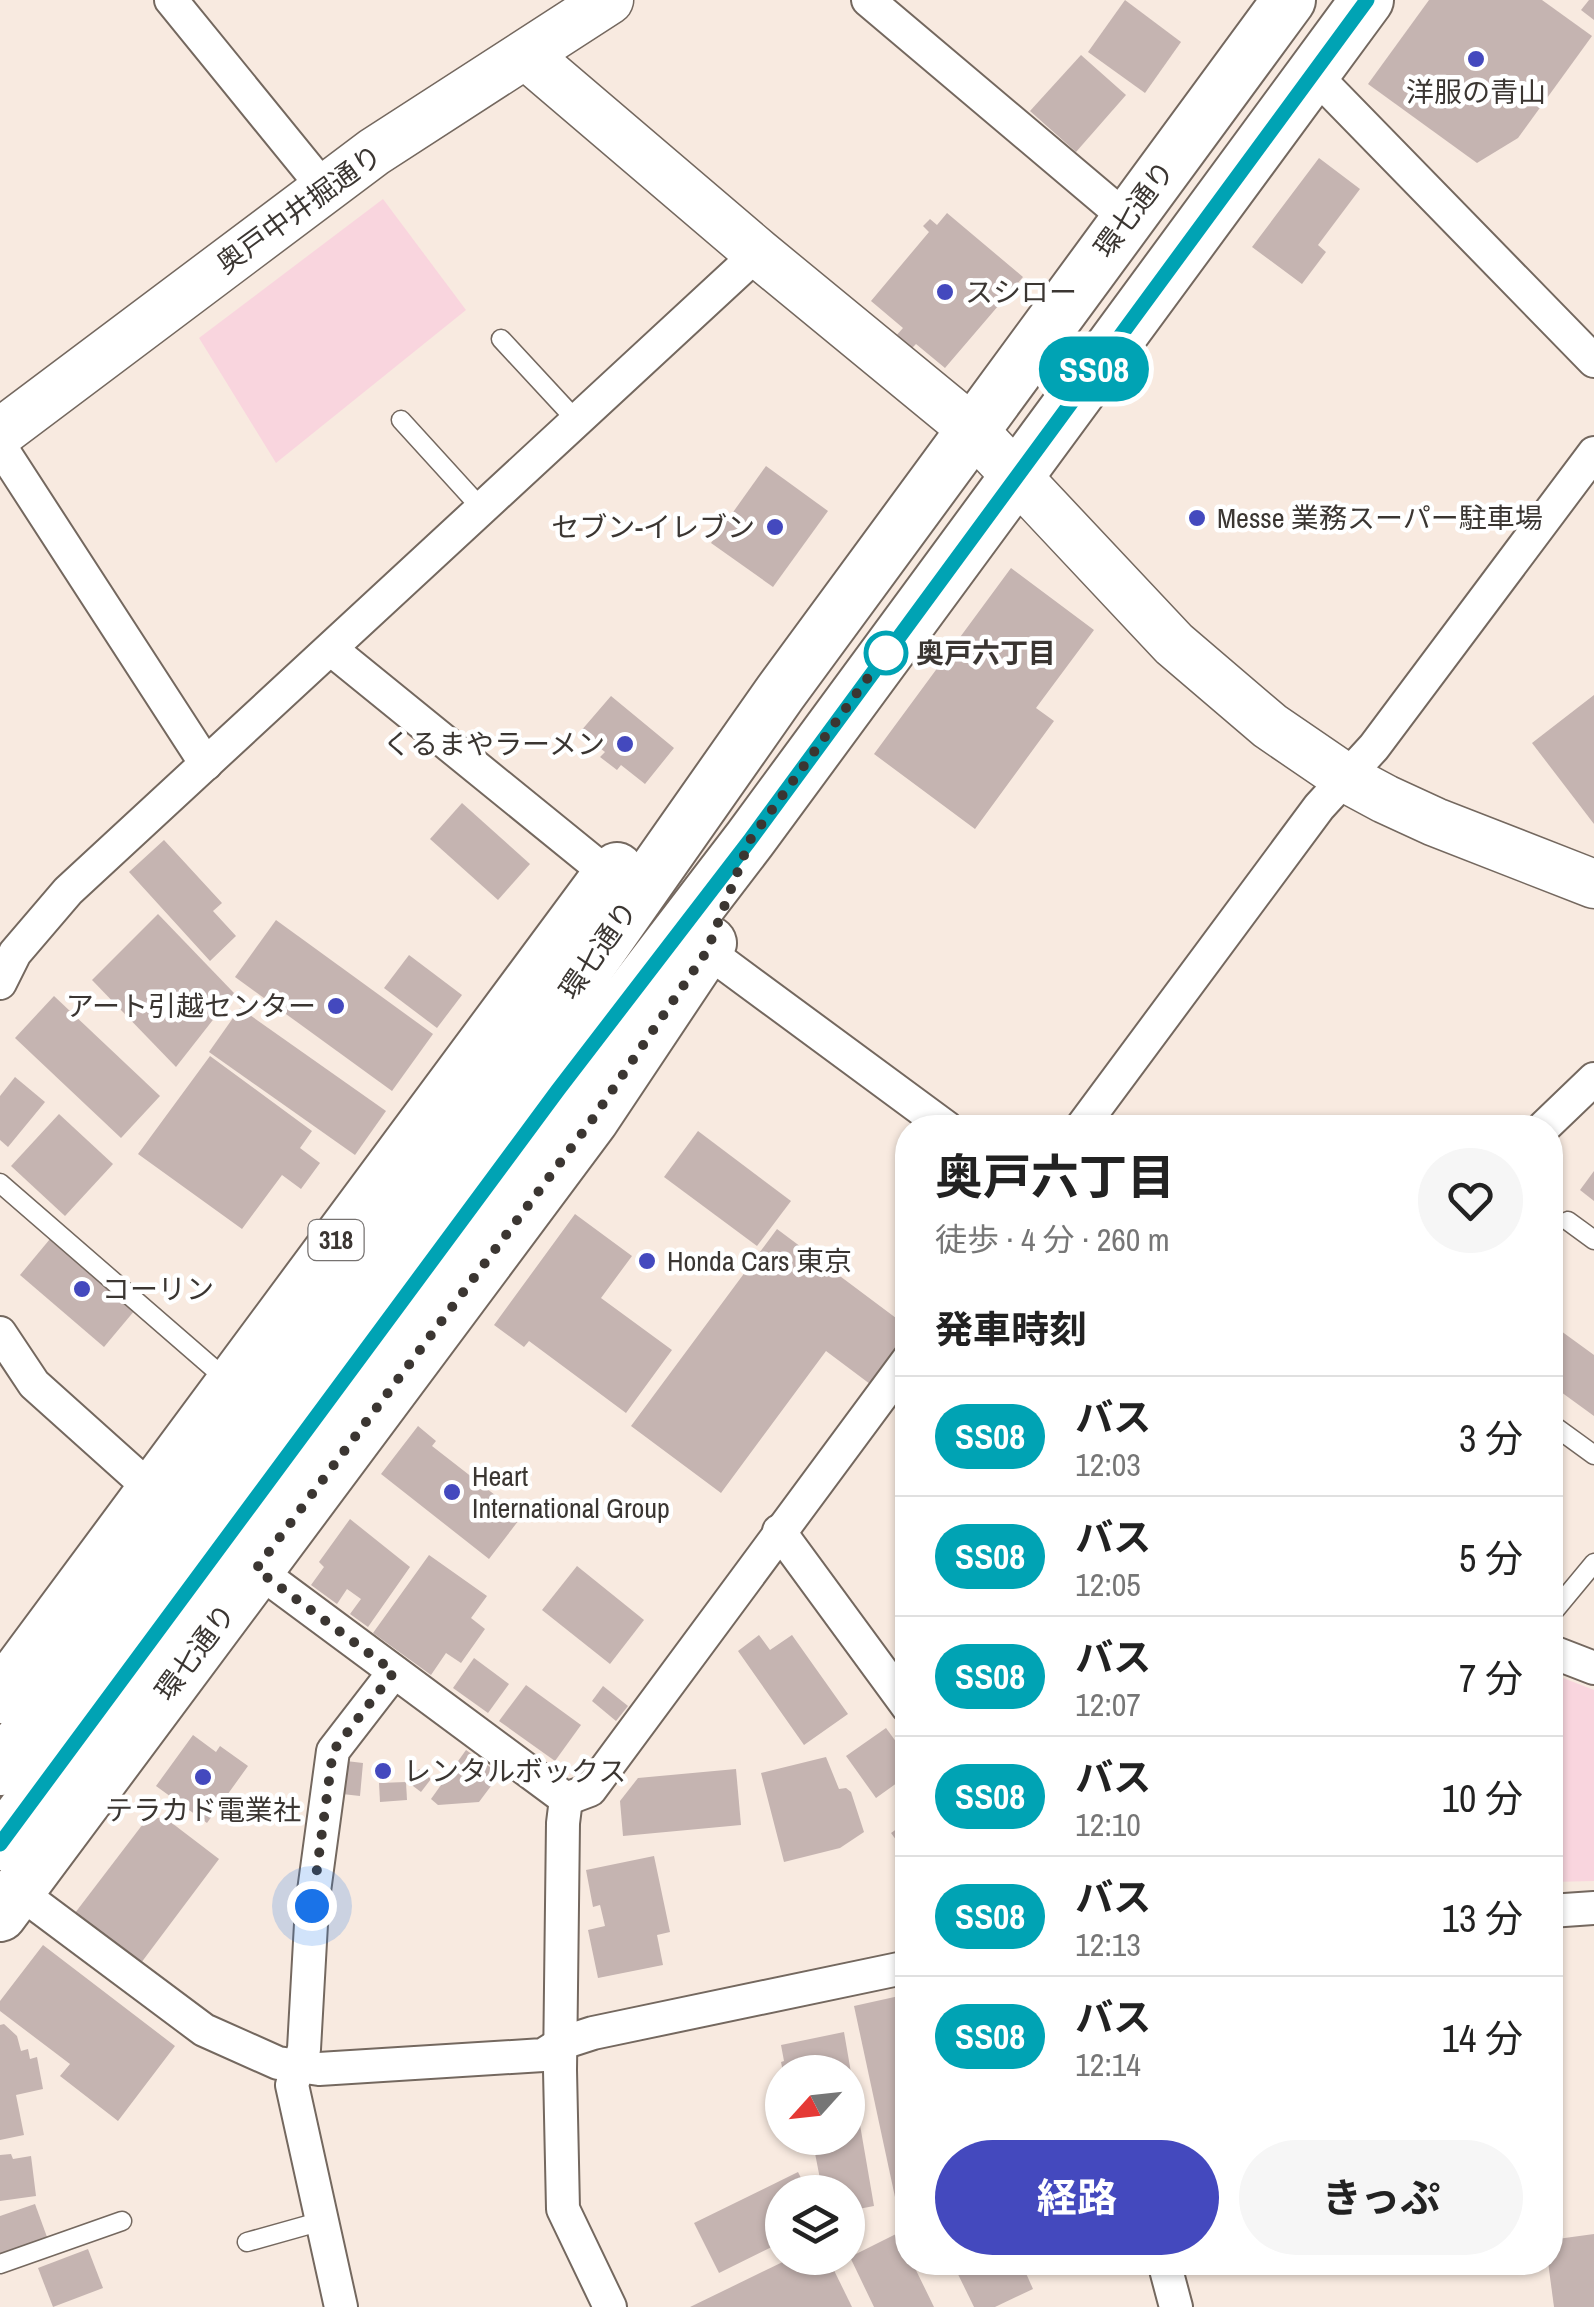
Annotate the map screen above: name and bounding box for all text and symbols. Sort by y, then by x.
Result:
marker: 洋服の青山 [1465,48,1487,70]
place label: 洋服の青山 [1406,73,1546,111]
street label: 奥戸中井掘通り [209,136,389,282]
street label: 環七通り [1085,153,1183,265]
place label: スシロー [965,273,1077,311]
marker: スシロー [934,281,956,303]
line badge: SS08 [1024,336,1164,402]
text: SS08 [1059,346,1129,393]
place label: Messe 業務スーパー駐車場 [1217,499,1543,537]
marker: Messe 業務スーパー駐車場 [1186,507,1208,529]
place label: セブン-イレブン [551,508,755,546]
marker: セブン-イレブン [764,516,786,538]
marker: 奥戸六丁目 [865,632,907,674]
place label: 奥戸六丁目 [916,634,1056,672]
place label: くるまやラーメン [383,725,605,763]
marker: くるまやラーメン [614,733,636,755]
street label: 環七通り [550,893,646,1007]
place label: アート引越センター [66,987,316,1025]
marker: アート引越センター [325,995,347,1017]
text: 奥戸六丁目 [935,1144,1175,1209]
button: heart [1418,1148,1523,1253]
text: 徒歩 · 4 分 · 260 m [935,1218,1170,1261]
road number: 318 [308,1220,364,1260]
place label: Honda Cars 東京 [667,1242,852,1280]
marker: Honda Cars 東京 [636,1250,658,1272]
place label: コーリン [102,1270,214,1308]
marker: コーリン [71,1278,93,1300]
text: 発車時刻 [935,1304,1087,1355]
text: バス [1075,1392,1151,1443]
text: SS08 [955,1413,1025,1460]
text: 3 分 [1459,1413,1523,1464]
text: 12:03 [1075,1443,1141,1486]
place label: Heart International Group [472,1457,670,1527]
marker: Heart International Group [441,1481,463,1503]
text: バス [1075,1512,1151,1563]
text: SS08 [955,1533,1025,1580]
text: 5 分 [1459,1533,1523,1584]
text: 12:05 [1075,1563,1141,1606]
street label: 環七通り [146,1596,244,1708]
text: バス [1075,1632,1151,1683]
text: SS08 [955,1653,1025,1700]
text: 7 分 [1459,1653,1523,1704]
text: 12:07 [1075,1683,1141,1726]
place label: レンタルボックス [403,1752,626,1790]
text: バス [1075,1752,1151,1803]
marker: レンタルボックス [372,1760,394,1782]
marker: テラカド電業社 [192,1766,214,1788]
text: SS08 [955,1773,1025,1820]
text: 10 分 [1442,1773,1523,1824]
place label: テラカド電業社 [105,1791,301,1829]
text: 12:10 [1075,1803,1141,1846]
text: バス [1075,1872,1151,1923]
your location [287,1881,337,1931]
text: SS08 [955,1893,1025,1940]
text: 13 分 [1442,1893,1523,1944]
text: 12:13 [1075,1923,1141,1966]
text: バス [1075,1992,1151,2043]
text: SS08 [955,2013,1025,2060]
text: 14 分 [1442,2013,1523,2064]
text: 12:14 [1075,2043,1141,2086]
north arrow [765,2055,865,2155]
map controls [765,2055,865,2275]
button: 経路 [935,2140,1219,2255]
button: きっぷ [1239,2140,1523,2255]
button: layers [765,2175,865,2275]

